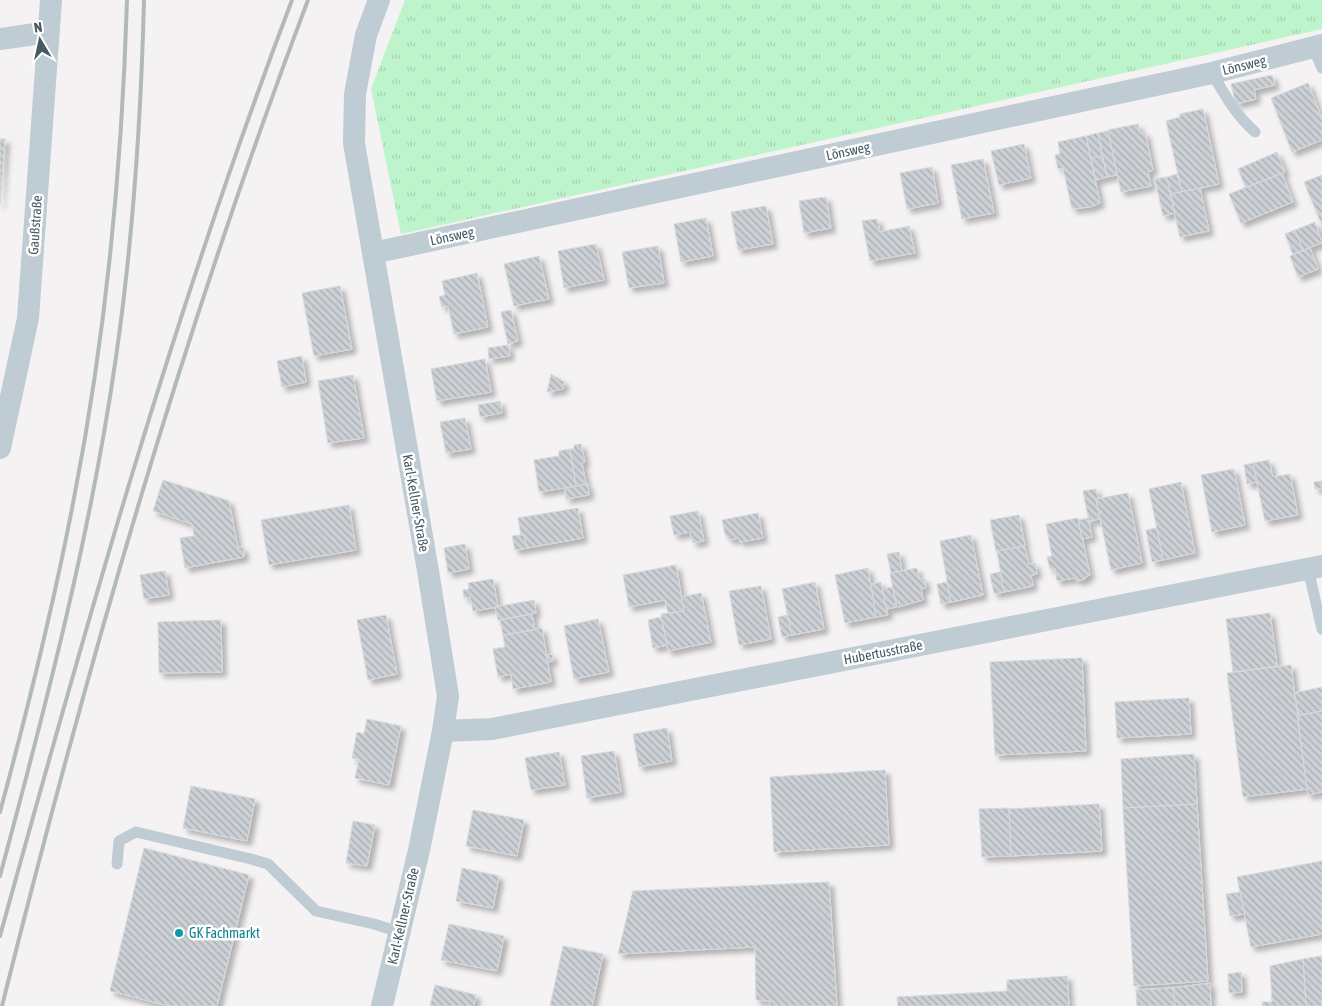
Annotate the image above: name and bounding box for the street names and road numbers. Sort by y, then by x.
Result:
street label: Lönsweg [1221,52,1267,78]
street label: Lönsweg [825,139,871,163]
street label: Gaußstraße [25,195,45,255]
street label: Lönsweg [429,224,475,248]
street label: Karl-Kellner-Straße [400,453,432,553]
street label: Hubertusstraße [842,637,924,667]
street label: Karl-Kellner-Straße [384,866,422,966]

